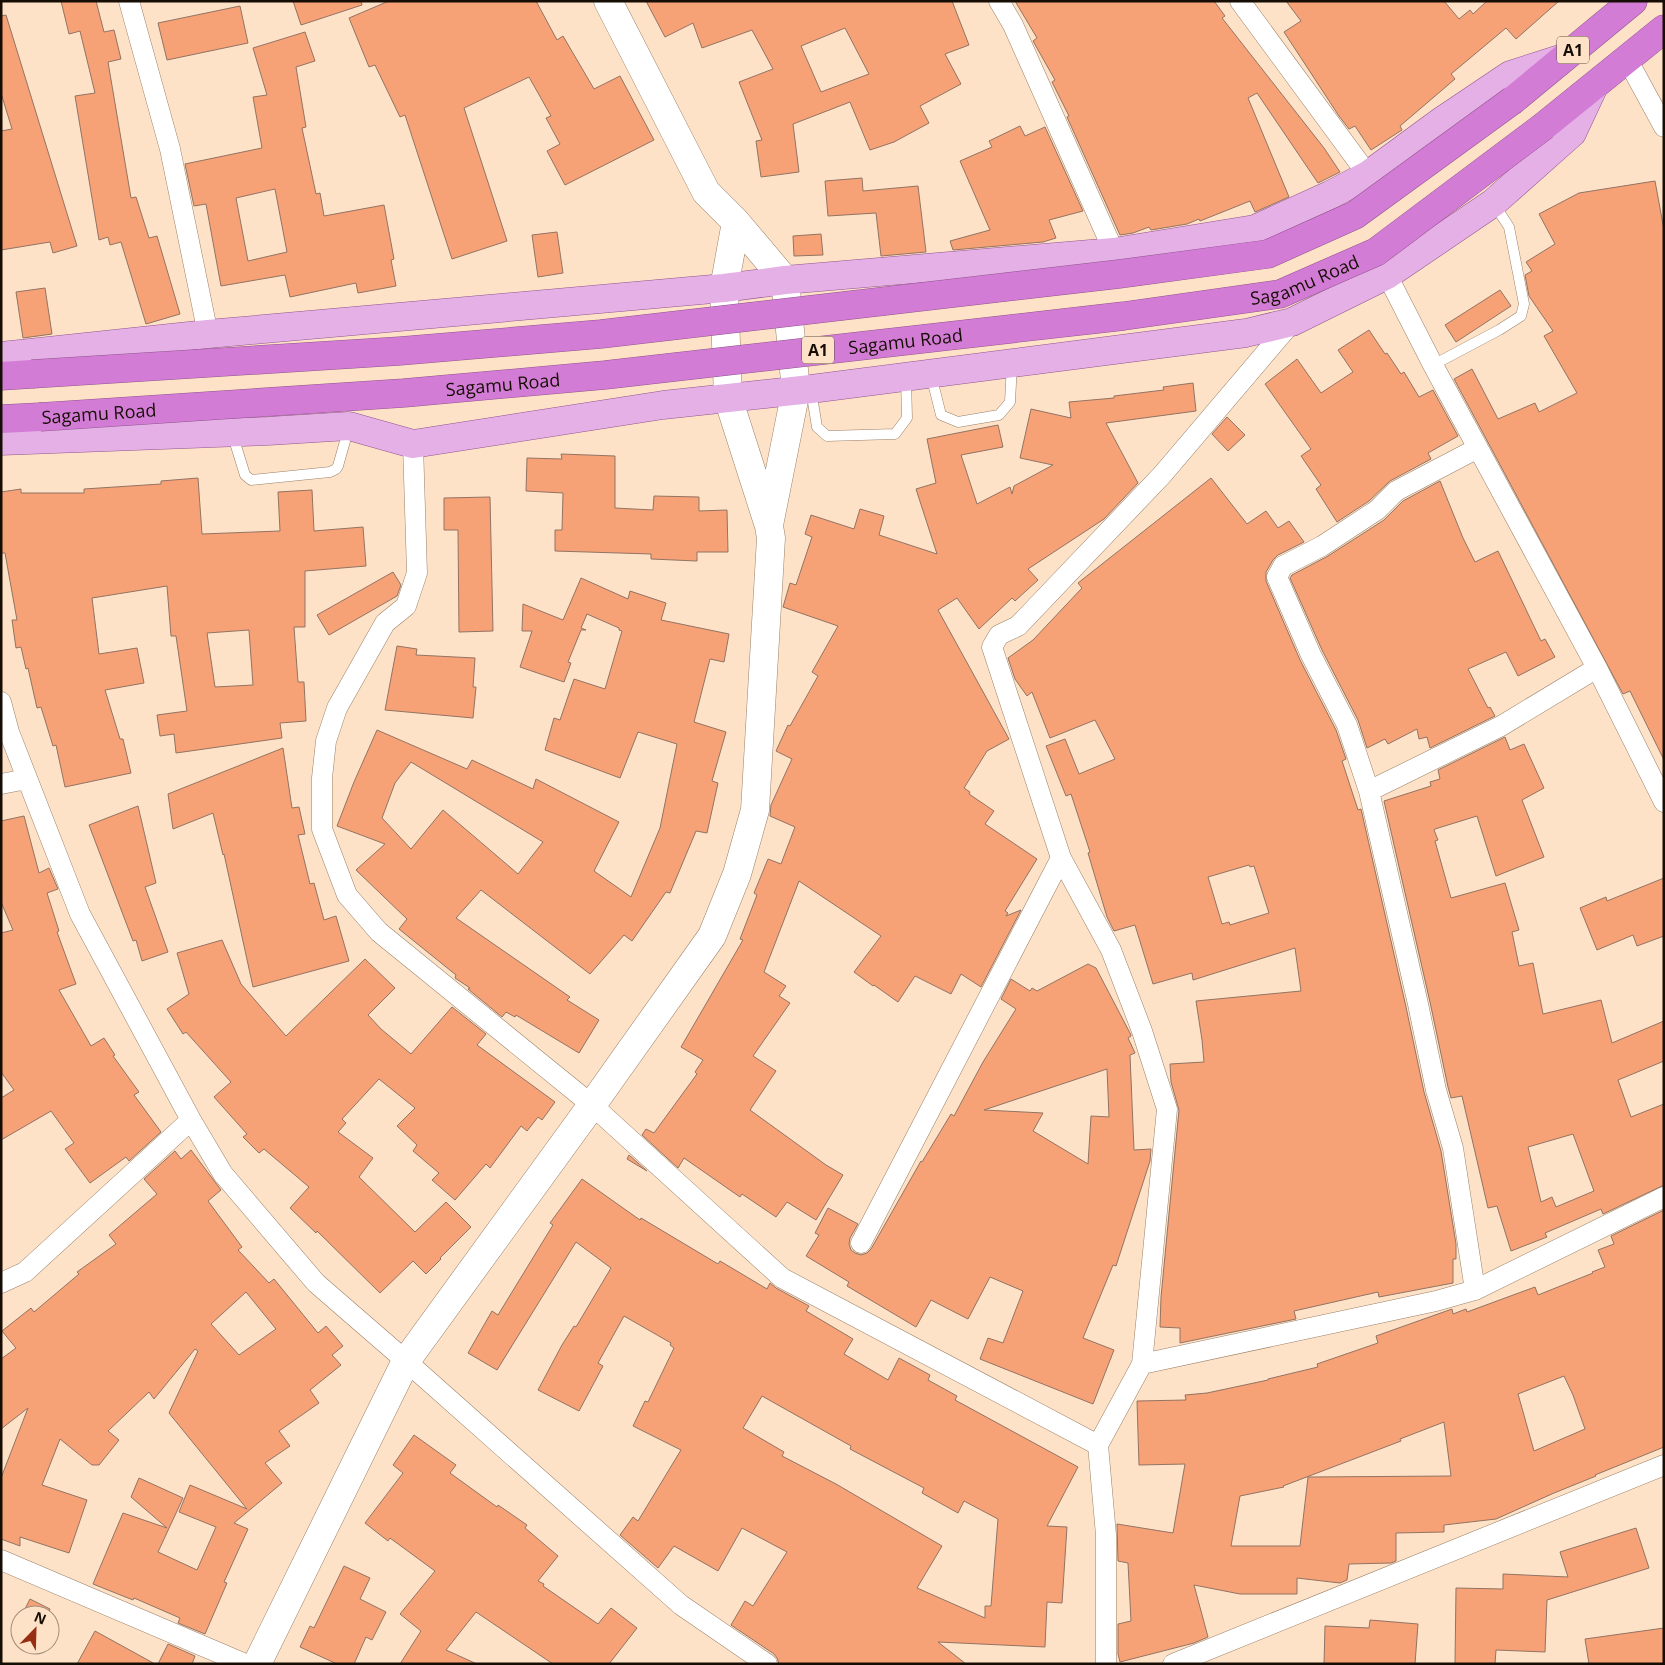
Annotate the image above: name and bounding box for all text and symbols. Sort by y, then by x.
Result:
road number: A1 [1557,36,1589,64]
street label: Sagamu Road [1249,249,1363,310]
street label: Sagamu Road [847,322,964,359]
road number: A1 [802,336,834,364]
street label: Sagamu Road [444,367,561,401]
street label: Sagamu Road [41,397,157,429]
north arrow [10,1605,60,1655]
text: N [31,1607,49,1629]

